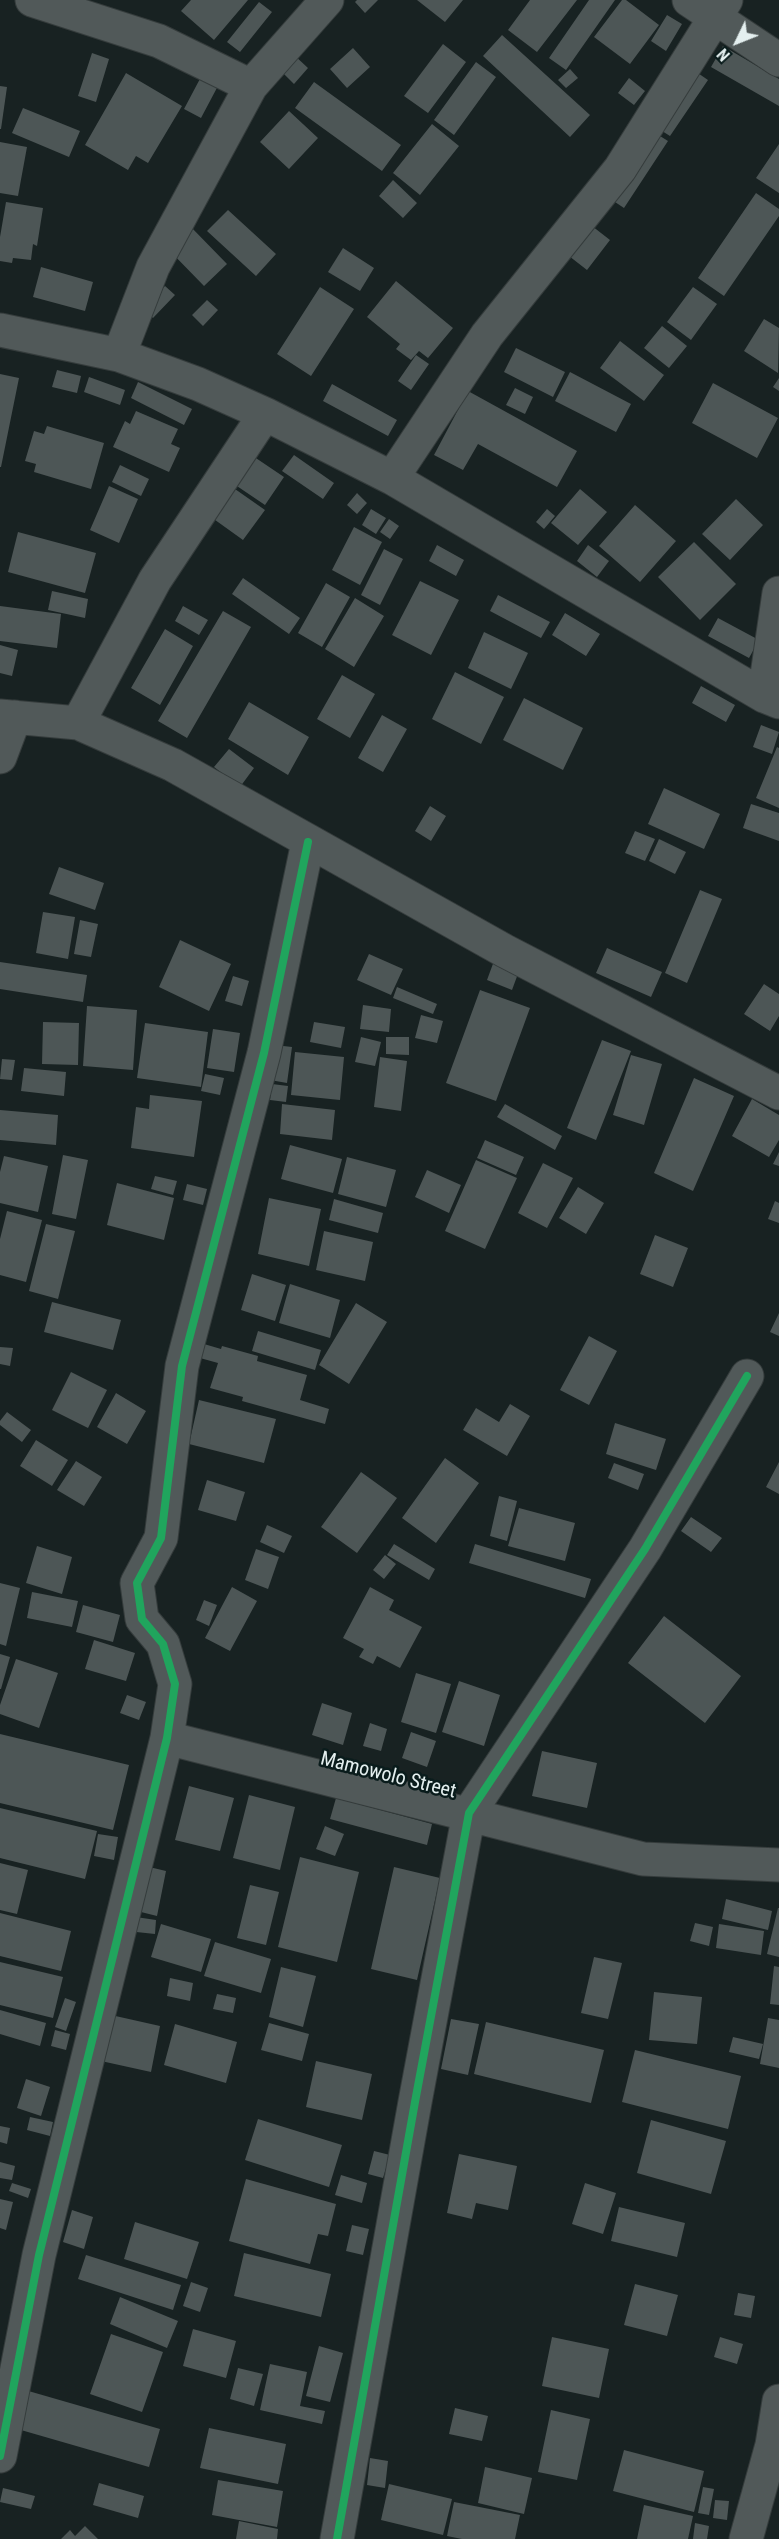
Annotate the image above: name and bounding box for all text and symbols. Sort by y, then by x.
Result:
north arrow [707,12,767,72]
text: N [713,45,734,65]
street label: Mamowolo Street [318,1748,458,1804]

